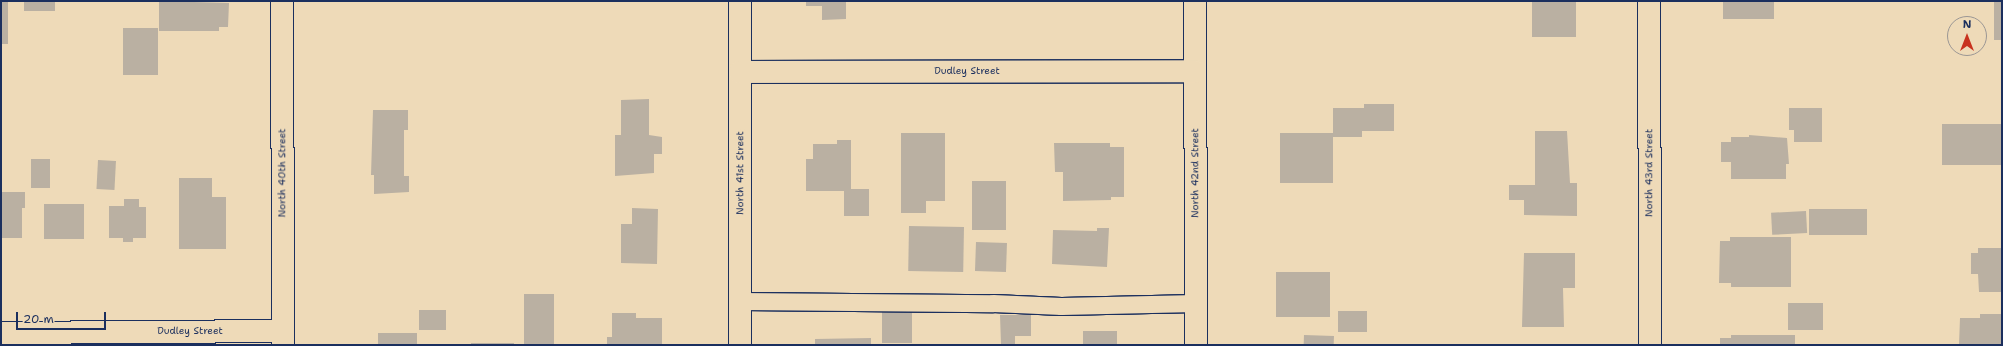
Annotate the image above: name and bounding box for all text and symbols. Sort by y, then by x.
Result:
north arrow [1947,16,1987,56]
text: N [1963,17,1971,32]
street label: Dudley Street [934,65,1000,77]
street label: North 42nd Street [1189,128,1201,218]
street label: North 40th Street [276,129,288,217]
street label: North 43rd Street [1643,129,1655,217]
street label: North 41st Street [734,131,746,215]
scale bar [18,304,108,330]
text: 20 m [23,311,54,327]
street label: Dudley Street [157,325,223,337]

